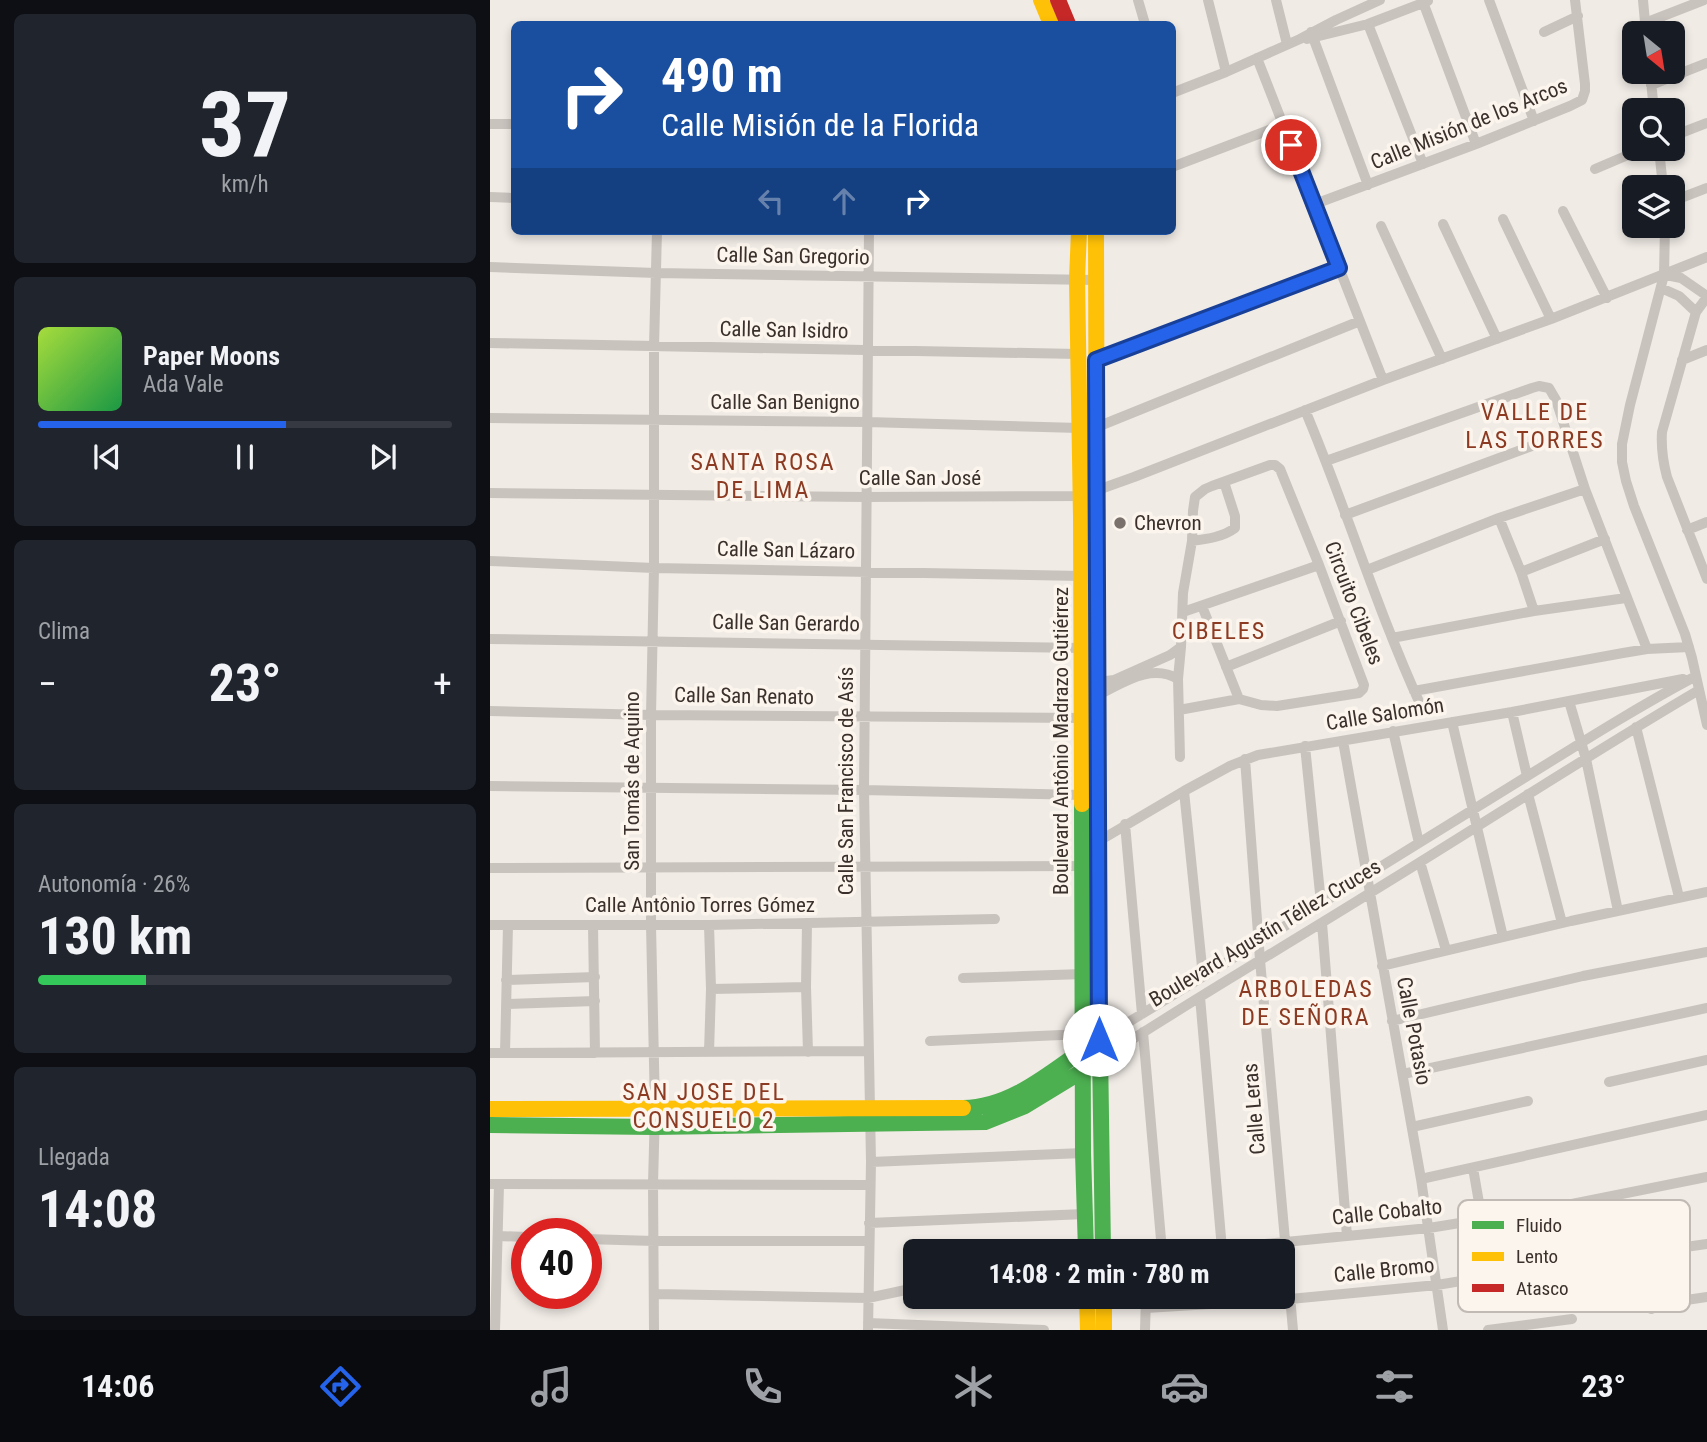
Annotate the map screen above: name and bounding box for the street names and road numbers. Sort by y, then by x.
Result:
street label: Calle Misión de los Arcos [1367,74,1571,174]
street label: Calle San Gregorio [716,243,870,269]
street label: Calle San Isidro [719,317,849,343]
street label: Calle San Benigno [710,390,860,414]
street label: Calle San José [859,466,981,490]
street label: Calle San Lázaro [717,537,855,563]
street label: Circuito Cibeles [1319,538,1389,668]
street label: Boulevard Antônio Madrazo Gutiérrez [1049,587,1073,895]
street label: Calle San Gerardo [712,610,860,636]
street label: Calle San Francisco de Asís [834,667,858,895]
street label: Calle San Renato [674,683,814,709]
street label: San Tomás de Aquino [620,691,644,871]
street label: Calle Salomón [1324,693,1446,735]
street label: Boulevard Agustín Téllez Cruces [1145,854,1385,1012]
street label: Calle Antônio Torres Gómez [585,893,815,917]
street label: Calle Potasio [1392,975,1436,1087]
street label: Calle Leras [1238,1062,1270,1156]
street label: Calle Cobalto [1331,1194,1443,1230]
street label: Calle Bromo [1333,1253,1435,1287]

